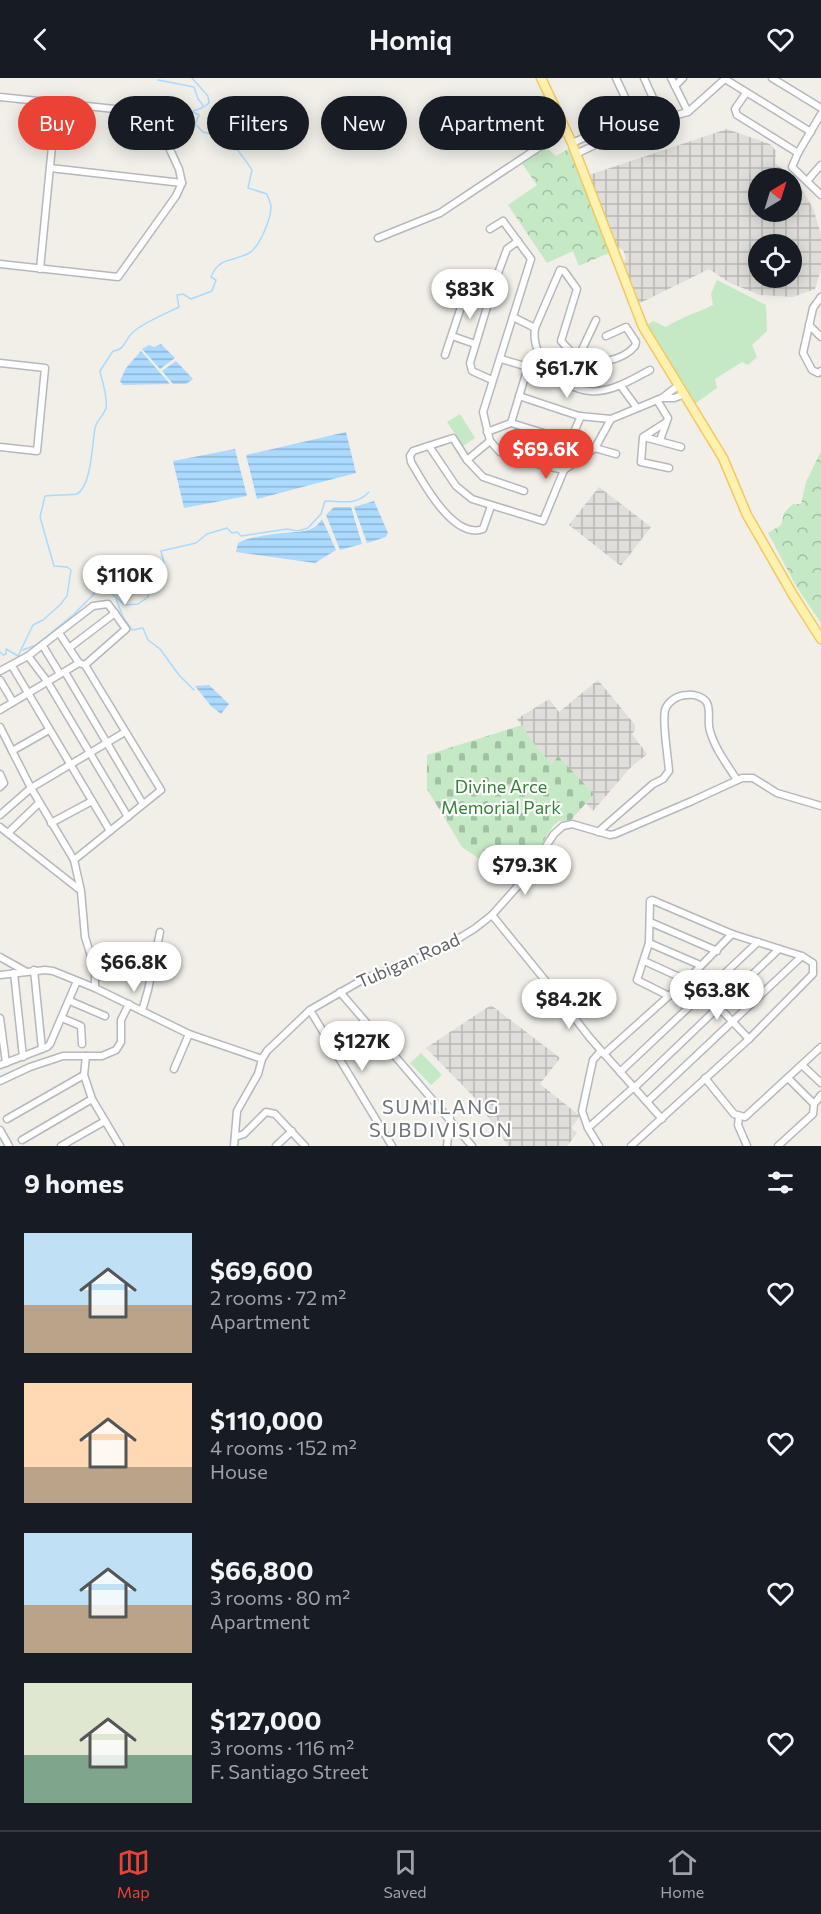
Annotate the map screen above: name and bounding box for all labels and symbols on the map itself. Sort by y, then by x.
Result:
north arrow [748,168,802,222]
pin: $83K [434,269,506,320]
pin: $61.7K [518,348,616,399]
pin: $69.6K [497,429,595,480]
pin: $110K [83,555,167,606]
park label: Divine Arce Memorial Park [441,775,561,818]
pin: $79.3K [476,845,574,896]
street label: Tubigan Road [353,928,463,992]
pin: $66.8K [85,942,183,993]
pin: $63.8K [668,970,766,1021]
pin: $84.2K [520,979,618,1030]
pin: $127K [320,1021,404,1072]
district label: SUMILANG SUBDIVISION [369,1094,513,1141]

